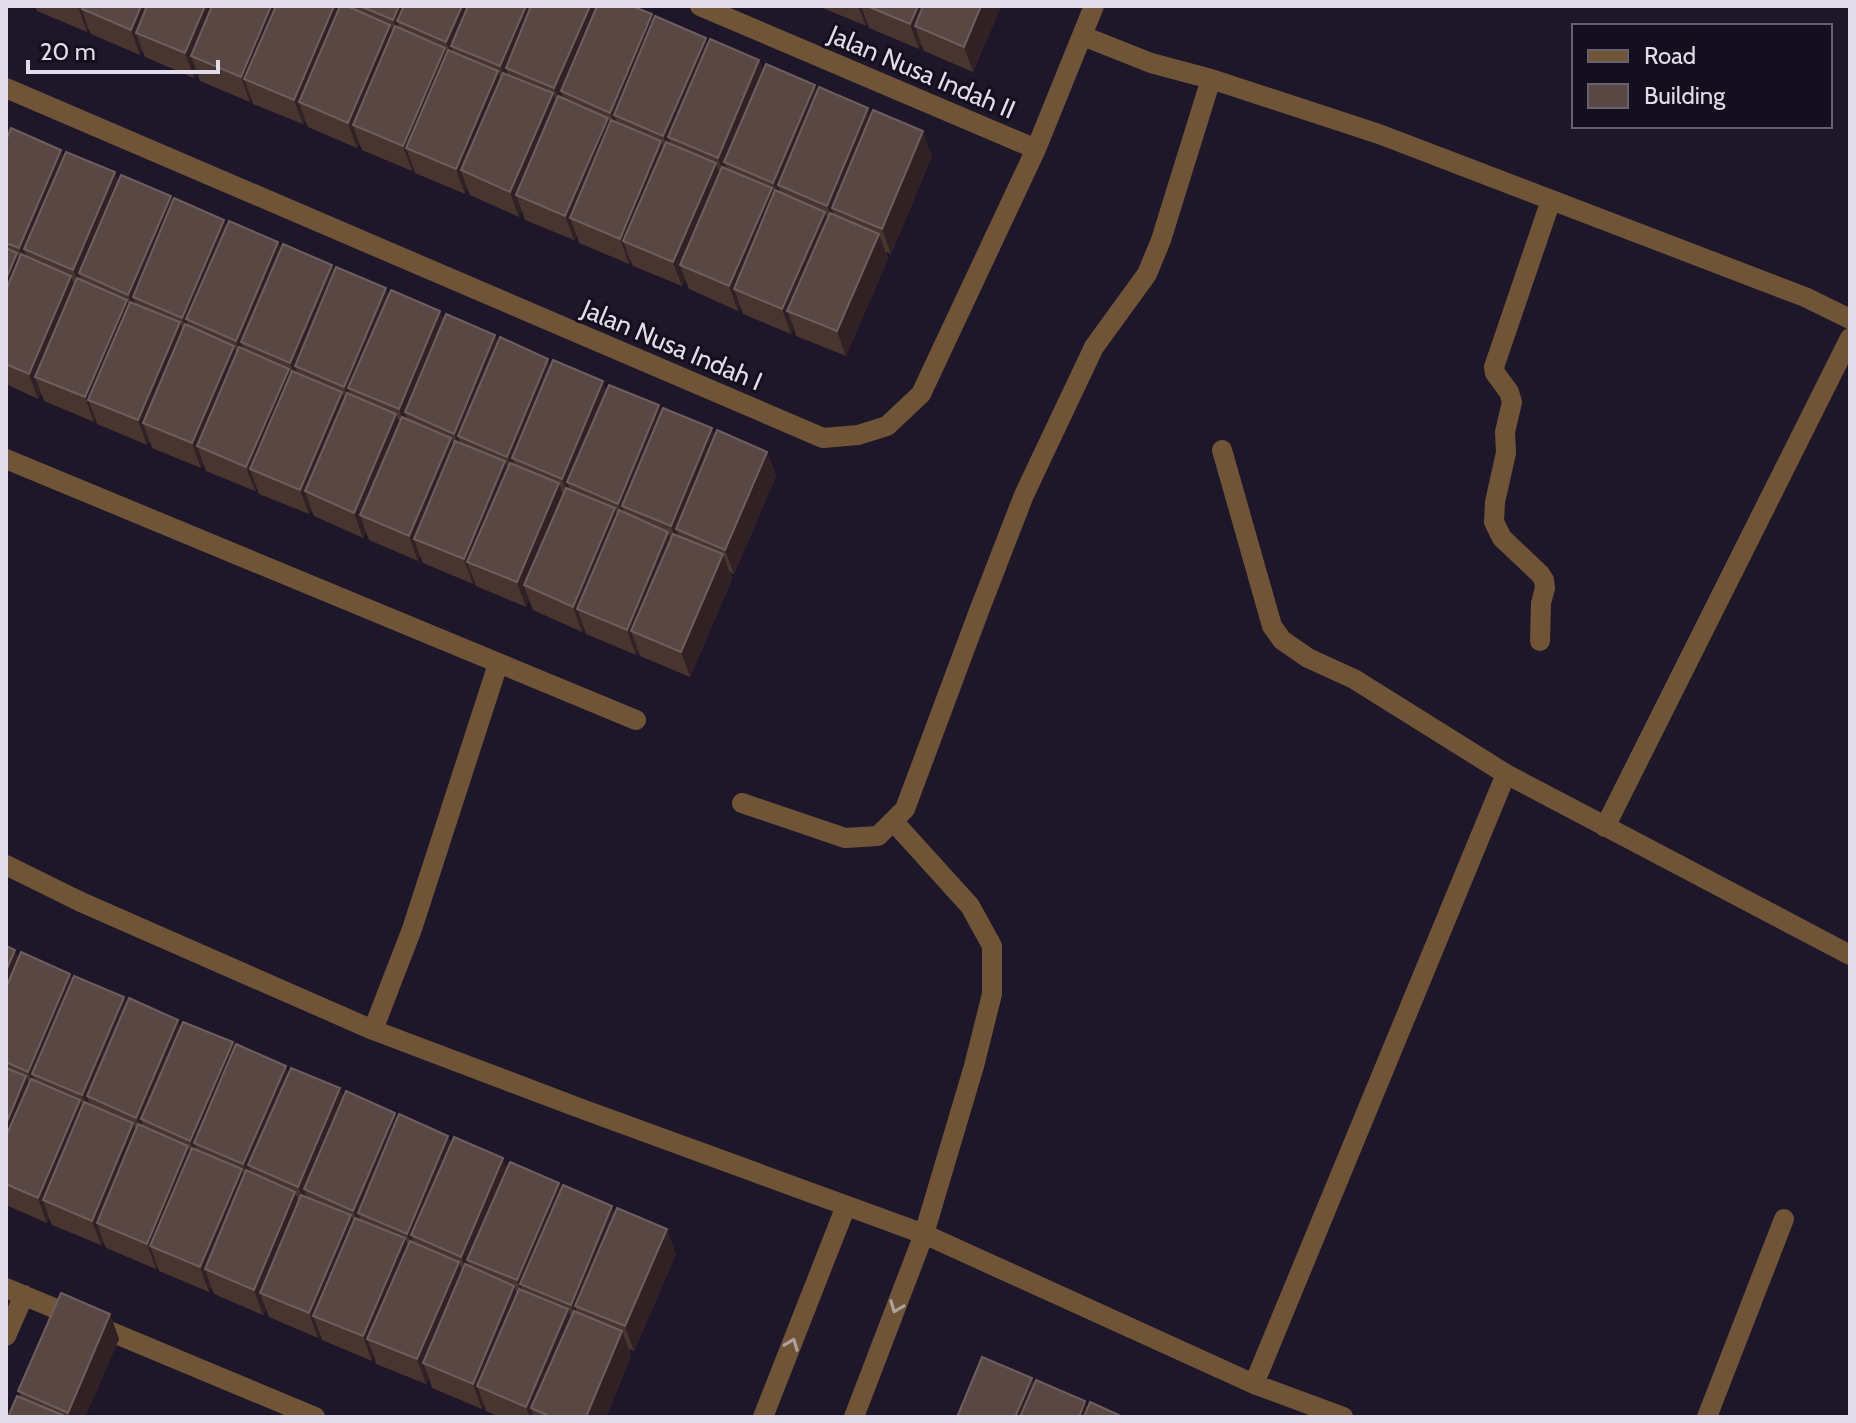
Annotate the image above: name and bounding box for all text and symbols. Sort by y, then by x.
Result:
street label: Jalan Nusa Indah II [823,18,1020,126]
scale bar [28,24,218,74]
legend [1572,24,1832,128]
text: 20 m [40,37,96,66]
text: Road [1644,41,1696,70]
text: Building [1644,81,1726,110]
street label: Jalan Nusa Indah I [576,292,767,397]
one-way arrow [889,1299,906,1313]
one-way arrow [782,1338,799,1352]

